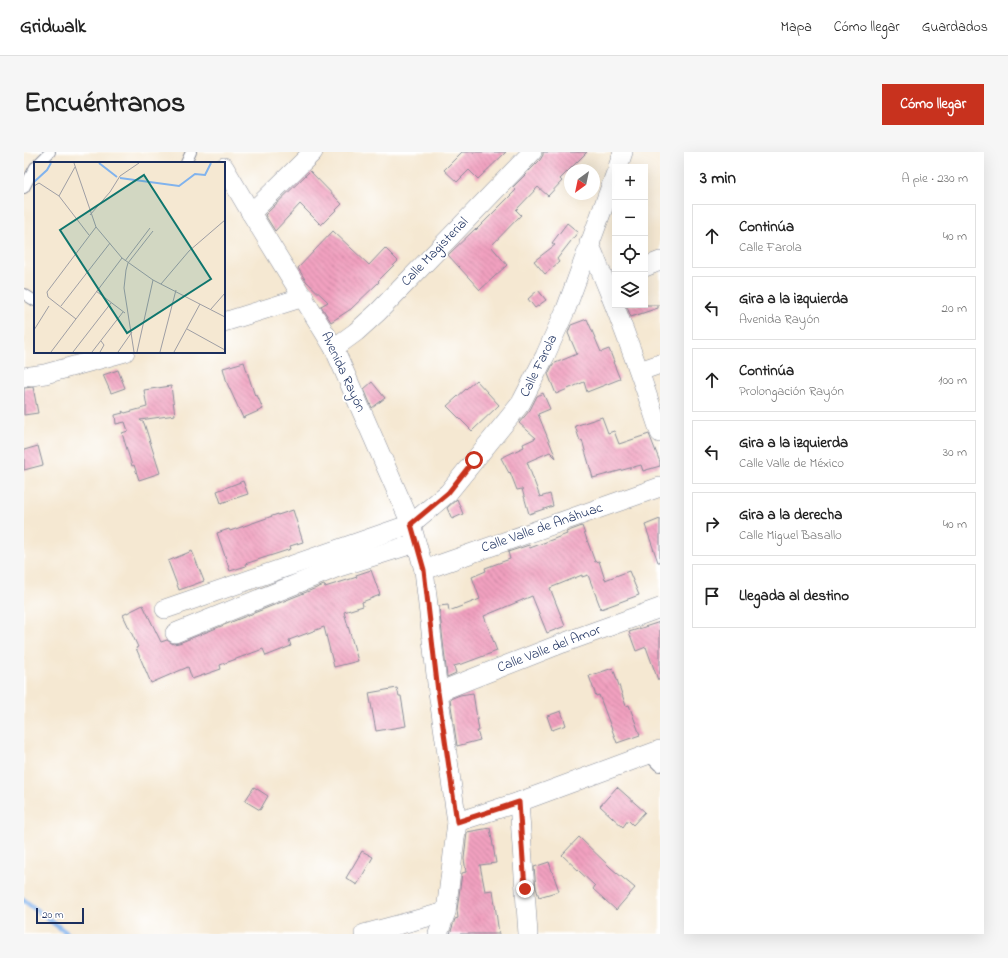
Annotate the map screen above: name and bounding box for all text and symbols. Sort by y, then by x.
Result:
text: Gridwalk [20,14,86,41]
text: Mapa [781,17,812,38]
text: Cómo llegar [834,17,900,38]
text: Guardados [922,17,988,38]
text: Encuéntranos [24,84,185,125]
button: Cómo llegar [882,84,984,125]
inset map [34,162,225,353]
north arrow [564,164,600,200]
map controls [612,164,648,308]
button: + [612,164,648,200]
text: 3 min [700,166,736,191]
text: A pie · 230 m [901,169,968,188]
button: − [612,200,648,236]
street label: Calle Magisterial [396,213,474,292]
text: Continúa [739,216,794,238]
icon: ahead [701,225,723,247]
text: 40 m [943,227,967,246]
button: locate [612,236,648,272]
text: Calle Farola [739,238,802,257]
button: layers [612,272,648,308]
text: Gira a la izquierda [739,288,848,310]
icon: left [701,297,723,319]
text: 20 m [942,299,967,318]
text: Avenida Rayón [739,310,820,329]
street label: Avenida Rayón [314,328,371,416]
street label: Calle Farola [515,331,563,401]
text: Continúa [739,360,794,382]
icon: ahead [701,369,723,391]
text: 100 m [938,371,967,390]
text: Prolongación Rayón [739,382,844,401]
text: Gira a la izquierda [739,432,848,454]
icon: left [701,441,723,463]
text: 30 m [943,443,967,462]
route start [465,451,483,469]
text: Calle Valle de México [739,454,844,473]
street label: Calle Valle de Anáhuac [479,497,606,559]
text: Gira a la derecha [739,504,842,526]
icon: right [701,513,723,535]
text: 40 m [943,515,967,534]
text: Calle Miguel Basallo [739,526,842,545]
icon: arrive [701,585,723,607]
text: Llegada al destino [739,585,849,607]
street label: Calle Valle del Amor [494,619,604,678]
route end [516,880,534,898]
scale bar [36,906,84,925]
text: 20 m [42,907,64,923]

